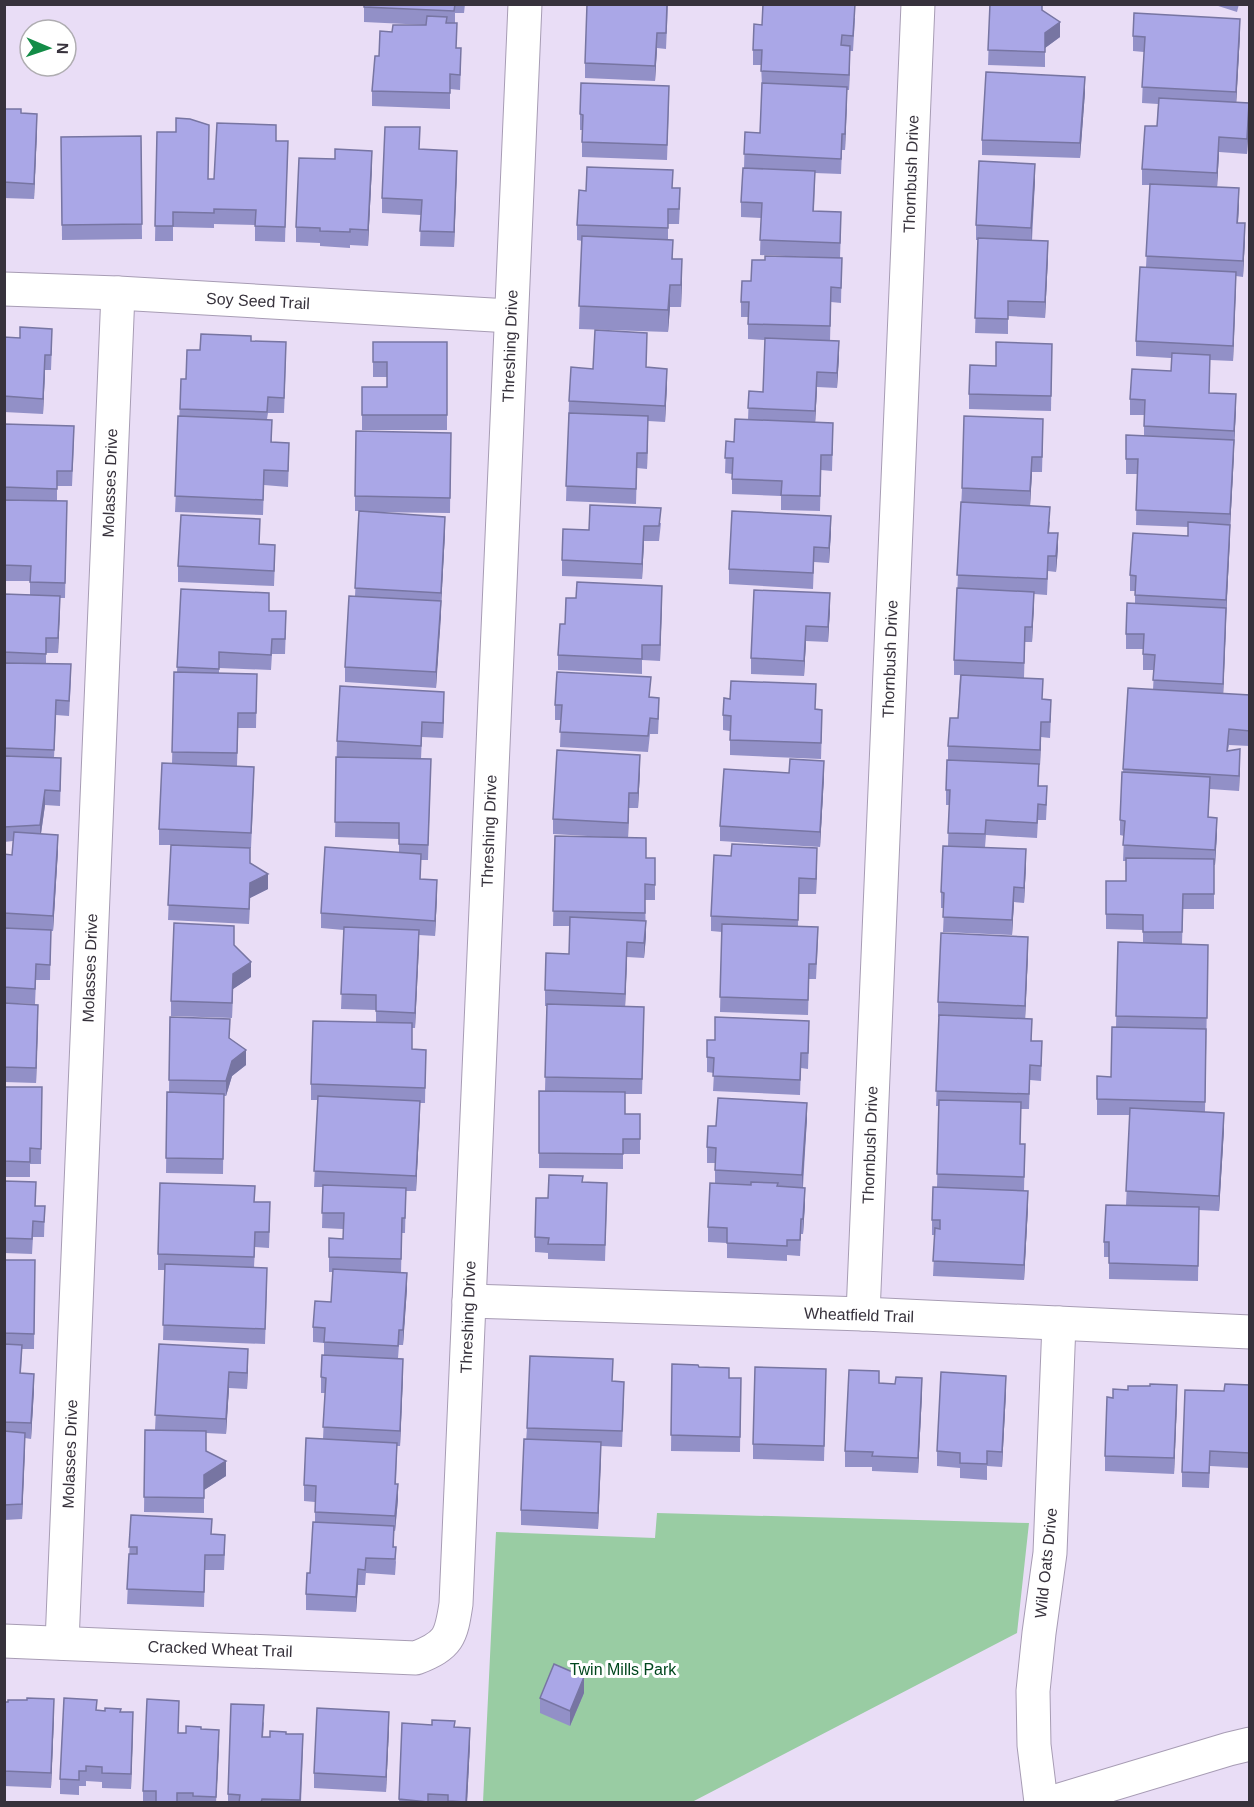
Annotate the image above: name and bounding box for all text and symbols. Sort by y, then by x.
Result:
north arrow [18,18,78,78]
text: N [54,42,71,55]
street label: Thornbush Drive [900,115,922,233]
street label: Threshing Drive [500,289,520,403]
street label: Soy Seed Trail [206,290,310,312]
street label: Molasses Drive [100,428,120,538]
street label: Thornbush Drive [879,600,901,718]
street label: Threshing Drive [479,774,499,888]
street label: Molasses Drive [80,913,100,1023]
street label: Thornbush Drive [859,1086,881,1204]
street label: Threshing Drive [458,1260,478,1374]
street label: Wheatfield Trail [804,1305,914,1325]
street label: Molasses Drive [60,1399,80,1509]
street label: Wild Oats Drive [1032,1507,1060,1619]
street label: Cracked Wheat Trail [147,1638,293,1660]
park label: Twin Mills Park [570,1661,677,1678]

